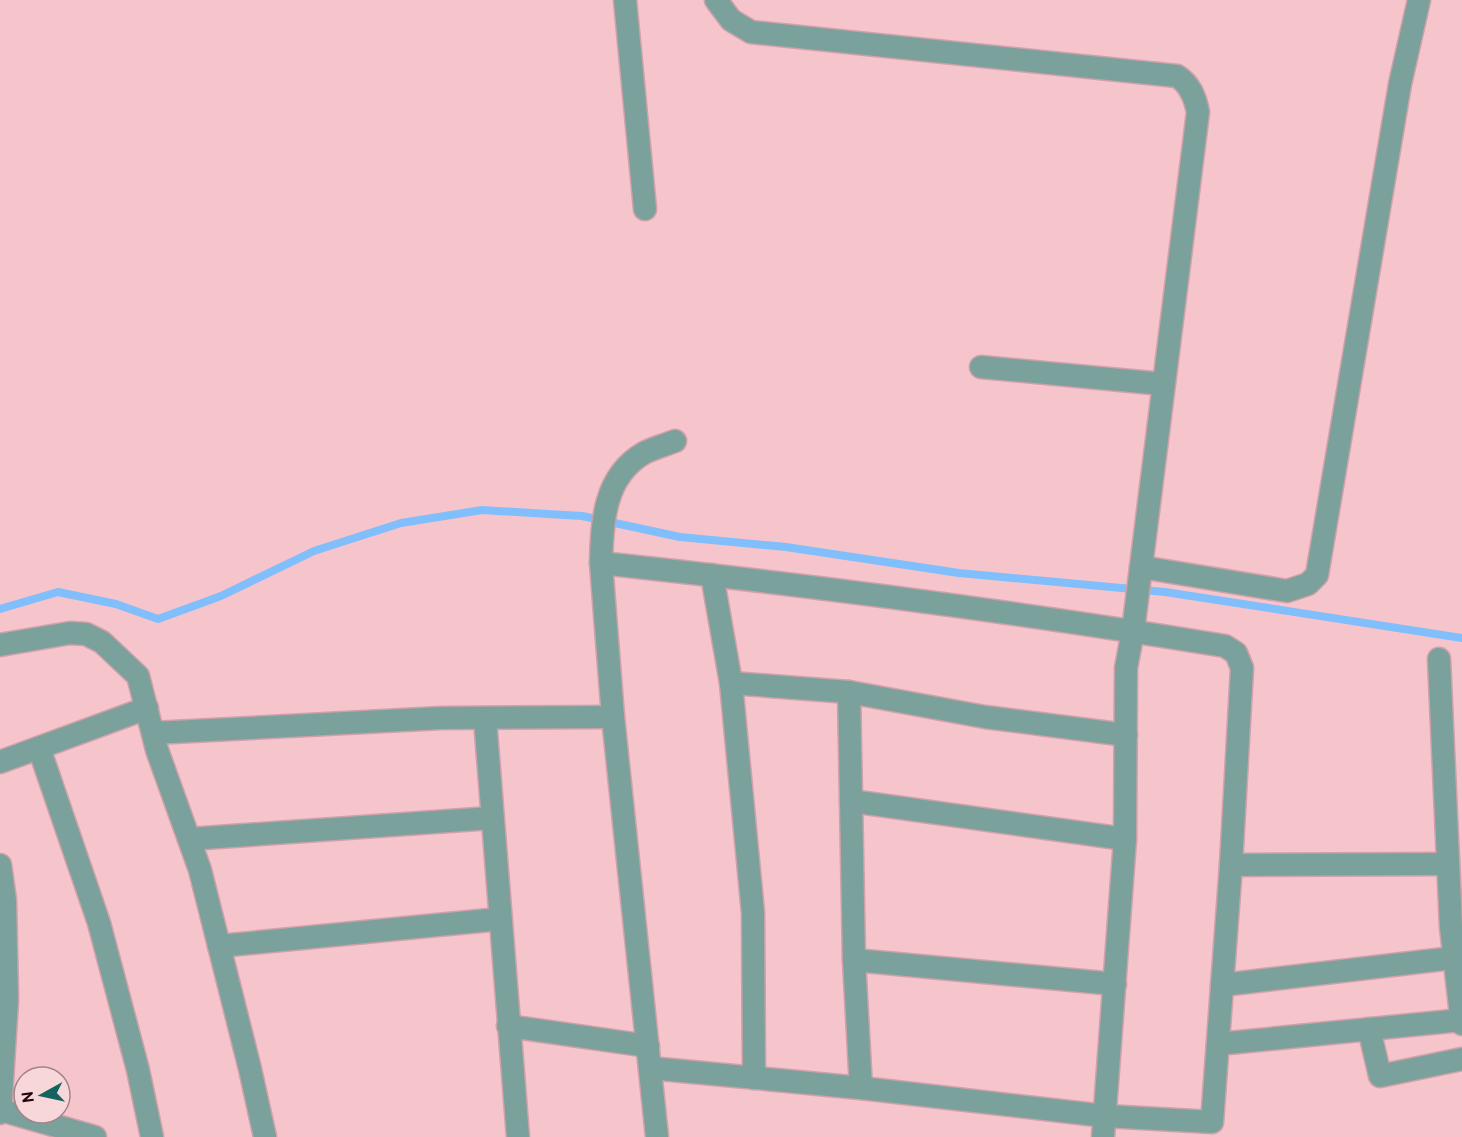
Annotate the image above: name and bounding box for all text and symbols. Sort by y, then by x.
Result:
north arrow [12,1065,72,1125]
text: N [18,1090,40,1104]

